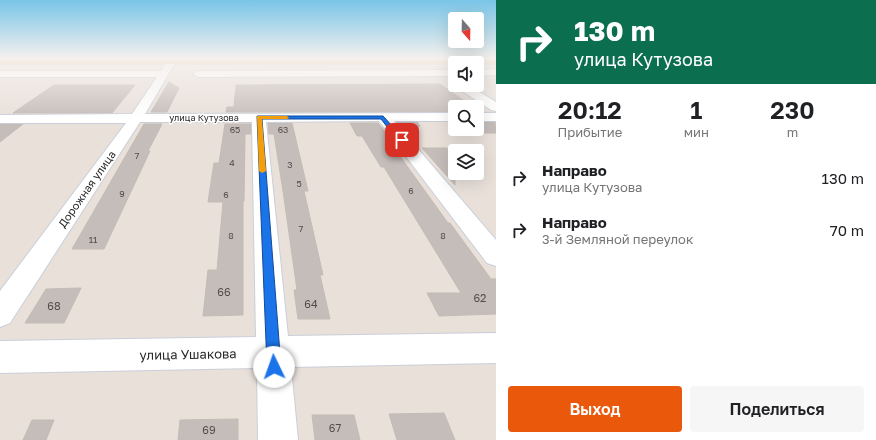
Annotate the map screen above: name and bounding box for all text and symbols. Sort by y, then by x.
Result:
north arrow [448,12,484,48]
map controls [448,12,484,180]
text: 130 m [574,14,655,47]
icon: right [508,16,560,68]
text: улица Кутузова [574,48,713,70]
button: sound [448,56,484,92]
text: 20:12 [558,95,622,124]
text: 1 [690,95,702,124]
text: 230 [770,95,815,124]
button: search [448,100,484,136]
street label: улица Кутузова [169,112,239,123]
pin [385,123,419,157]
house number: 65 [230,124,240,135]
house number: 63 [278,124,288,135]
text: Прибытие [557,124,622,140]
text: мин [684,124,709,140]
text: m [787,124,798,140]
icon: arrive [391,129,413,151]
button: layers [448,144,484,180]
street label: Дорожная улица [55,148,118,230]
house number: 7 [135,150,140,161]
house number: 4 [229,157,235,168]
house number: 3 [287,159,293,170]
text: Направо [542,161,607,179]
icon: right [508,167,530,189]
text: 130 m [822,169,864,187]
house number: 5 [296,178,302,189]
text: улица Кутузова [542,179,642,195]
house number: 6 [408,185,414,196]
house number: 9 [119,188,125,199]
house number: 6 [223,189,229,200]
text: Направо [542,213,607,231]
icon: right [508,219,530,241]
text: 70 m [830,221,864,239]
house number: 7 [299,223,304,234]
house number: 8 [228,230,234,241]
house number: 8 [440,230,446,241]
text: 3-й Земляной переулок [542,231,693,247]
house number: 11 [89,234,98,245]
house number: 66 [217,285,231,298]
house number: 62 [473,291,487,304]
house number: 64 [304,297,318,310]
house number: 68 [47,299,61,312]
street label: улица Ушакова [139,345,237,363]
position arrow [253,346,295,388]
button: Выход [508,386,682,432]
button: Поделиться [690,386,864,432]
house number: 67 [329,421,341,434]
house number: 69 [202,423,216,436]

